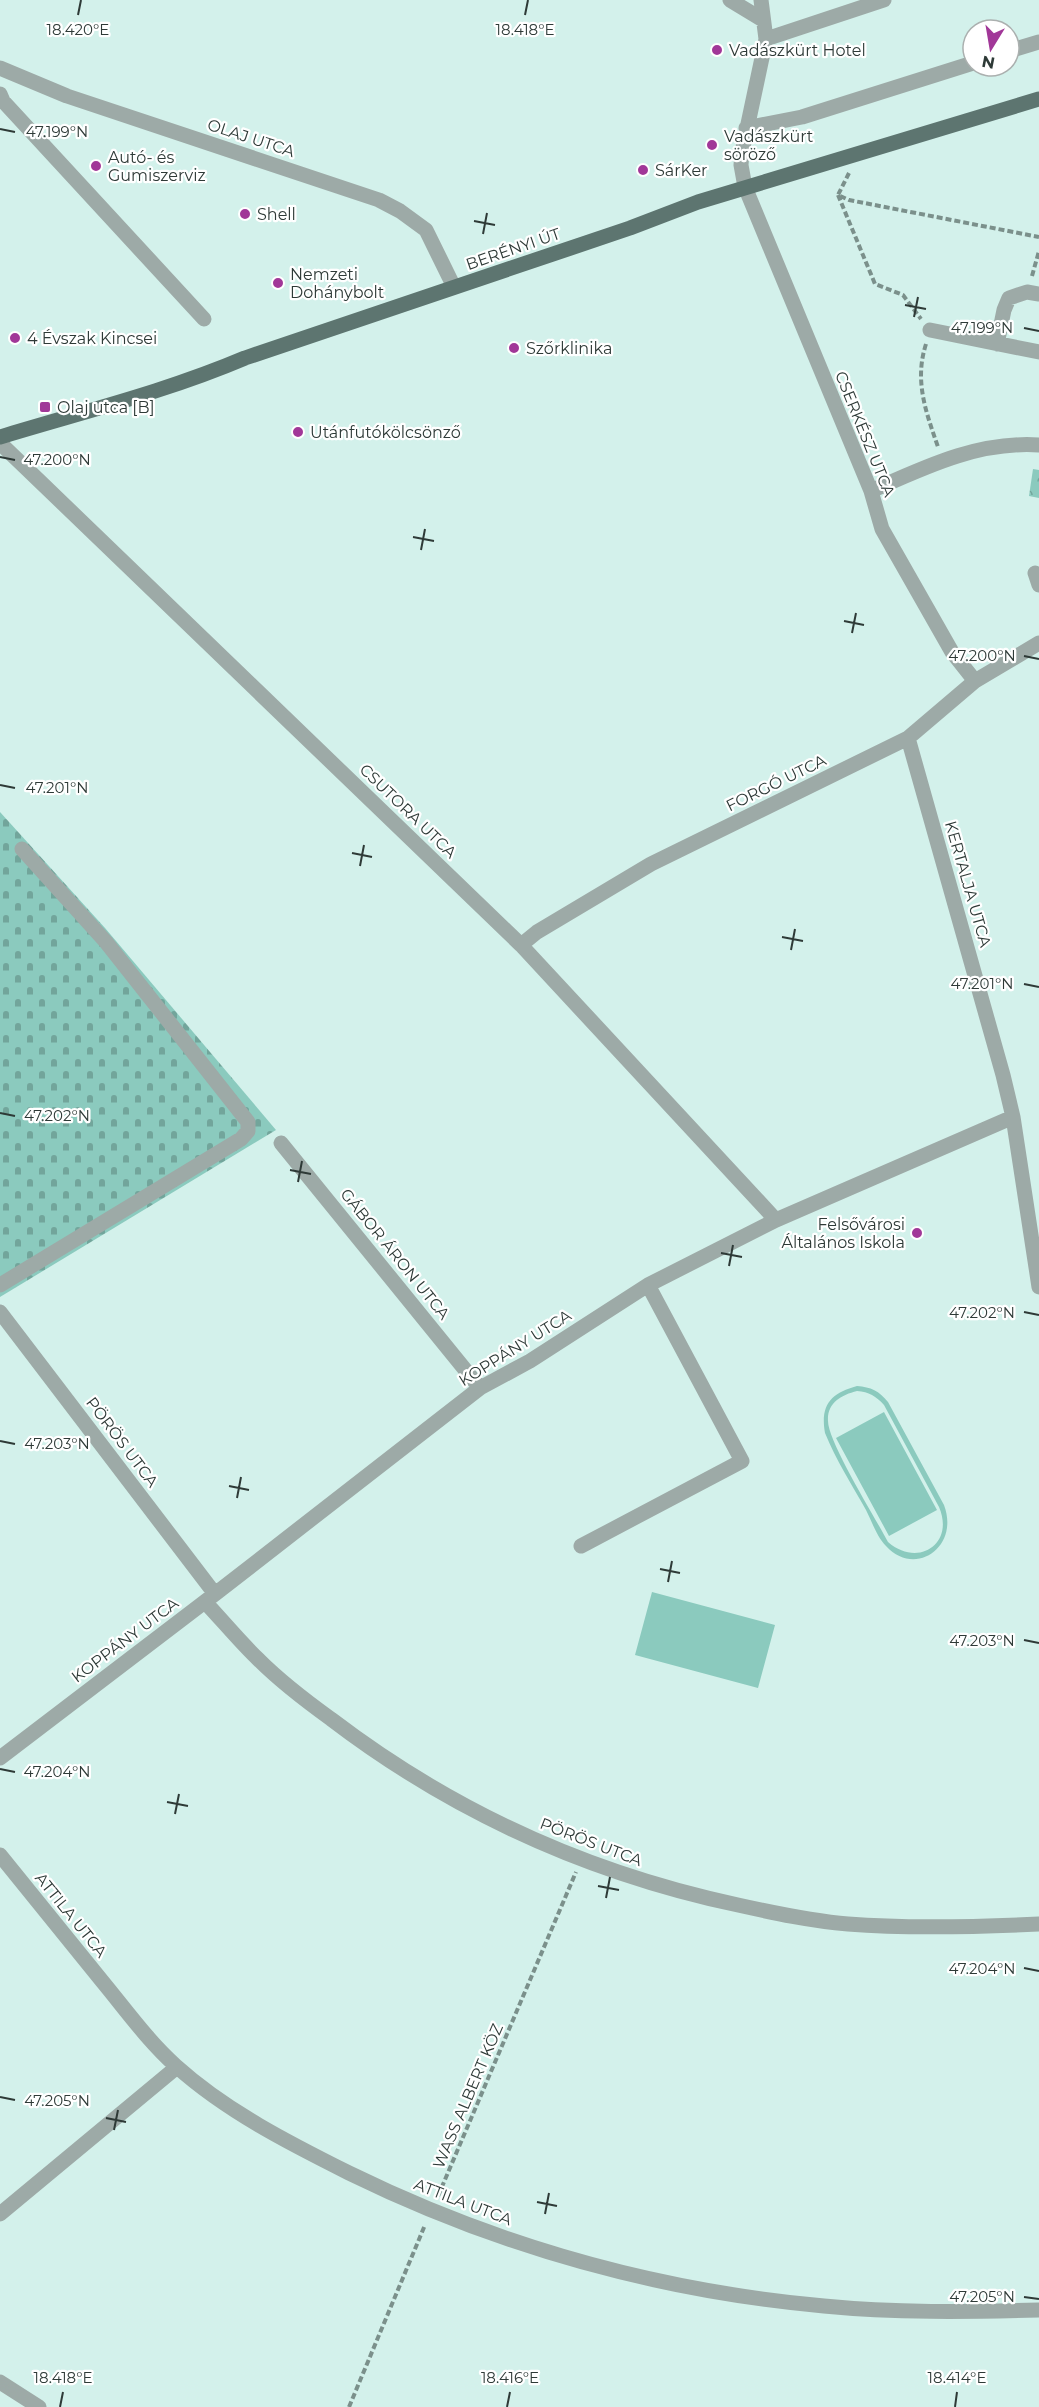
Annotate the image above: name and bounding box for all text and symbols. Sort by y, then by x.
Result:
north arrow [961,18,1021,78]
text: 18.420°E [47,20,109,39]
text: 18.418°E [496,20,554,39]
place label: Vadászkürt Hotel [729,41,866,60]
marker: Vadászkürt Hotel [710,43,724,57]
text: N [980,52,996,73]
street label: OLAJ UTCA [205,115,298,161]
text: 47.199°N [26,122,88,141]
place label: Vadászkürt söröző [724,127,814,164]
marker: Vadászkürt söröző [705,138,719,152]
place label: Autó- és Gumiszerviz [108,148,206,185]
marker: Autó- és Gumiszerviz [89,159,103,173]
place label: SárKer [655,161,708,180]
marker: SárKer [636,163,650,177]
place label: Shell [257,205,296,224]
marker: Shell [238,207,252,221]
street label: BERÉNYI ÚT [463,224,563,274]
place label: Nemzeti Dohánybolt [290,265,385,302]
marker: Nemzeti Dohánybolt [271,276,285,290]
text: 47.199°N [951,318,1013,337]
place label: 4 Évszak Kincsei [27,329,157,348]
marker: 4 Évszak Kincsei [8,331,22,345]
place label: Szőrklinika [526,339,612,358]
marker: Szőrklinika [507,341,521,355]
street label: CSERKÉSZ UTCA [831,368,899,500]
place label: Olaj utca [B] [57,398,155,417]
marker: Olaj utca [B] [38,400,52,414]
place label: Utánfutókölcsönző [310,423,461,442]
marker: Utánfutókölcsönző [291,425,305,439]
text: 47.200°N [23,450,91,469]
text: 47.200°N [948,646,1016,665]
street label: FORGÓ UTCA [723,750,830,815]
street label: CSUTORA UTCA [356,760,461,862]
text: 47.201°N [26,778,88,797]
street label: KERTALJA UTCA [941,819,995,950]
text: 47.201°N [951,974,1013,993]
text: 47.202°N [24,1106,90,1125]
street label: GÁBOR ÁRON UTCA [336,1185,454,1324]
place label: Felsővárosi Általános Iskola [782,1215,905,1252]
marker: Felsővárosi Általános Iskola [910,1226,924,1240]
text: 47.202°N [949,1303,1015,1322]
street label: KOPPÁNY UTCA [455,1306,575,1390]
street label: PÖRÖS UTCA [82,1393,163,1491]
text: 47.203°N [24,1434,90,1453]
street label: KOPPÁNY UTCA [68,1593,183,1686]
text: 47.203°N [949,1631,1015,1650]
text: 47.204°N [24,1762,90,1781]
street label: PÖRÖS UTCA [537,1813,646,1870]
street label: ATTILA UTCA [31,1869,111,1962]
text: 47.204°N [949,1959,1015,1978]
street label: WASS ALBERT KÖZ [428,2020,507,2171]
text: 47.205°N [24,2091,90,2110]
street label: ATTILA UTCA [411,2175,515,2230]
text: 47.205°N [949,2287,1015,2306]
text: 18.418°E [34,2368,92,2387]
text: 18.416°E [481,2368,539,2387]
text: 18.414°E [928,2368,986,2387]

